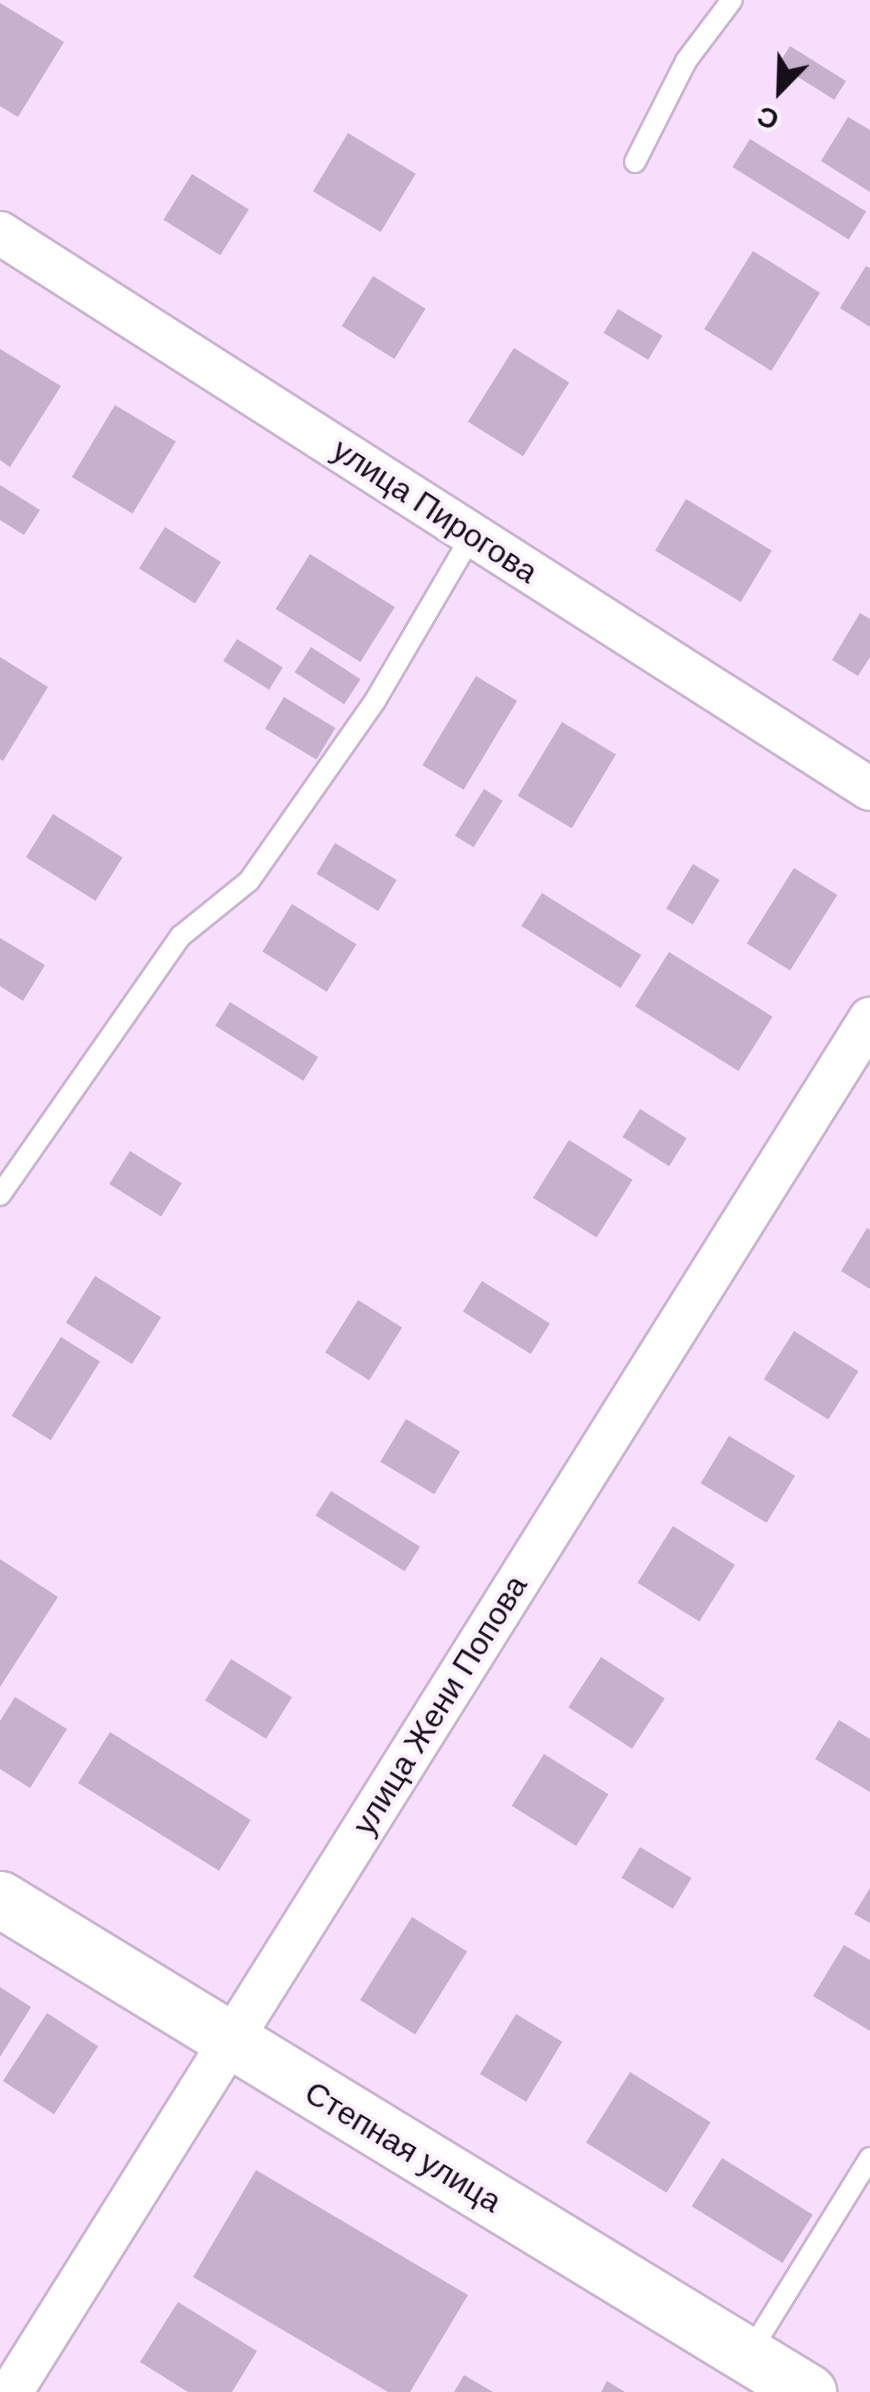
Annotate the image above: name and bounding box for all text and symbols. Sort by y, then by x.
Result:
north arrow [730,40,830,140]
text: С [753,100,783,136]
street label: улица Пирогова [325,430,545,592]
street label: улица Жени Попова [345,1568,535,1842]
street label: Степная улица [298,2073,508,2221]

